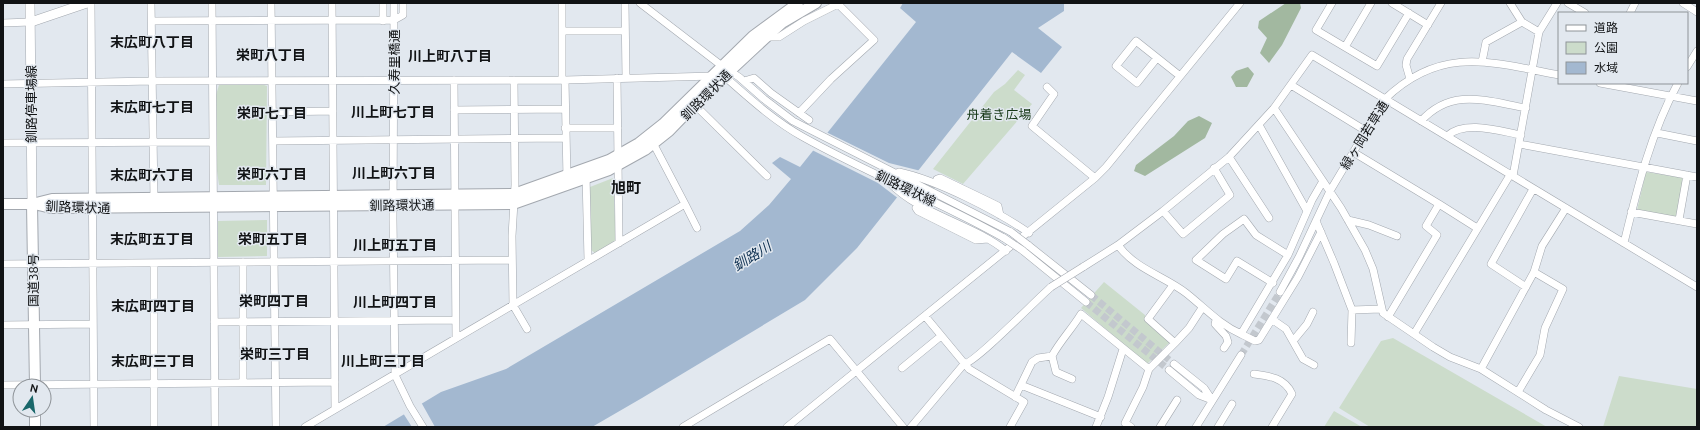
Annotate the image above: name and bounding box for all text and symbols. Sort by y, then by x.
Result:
legend [1558,12,1688,84]
text: 道路 [1594,21,1618,34]
street label: 久寿里橋通 [387,29,401,95]
district label: 末広町八丁目 [110,34,194,50]
text: 公園 [1594,41,1618,54]
district label: 栄町八丁目 [236,47,306,63]
district label: 川上町八丁目 [408,48,492,64]
text: 水域 [1594,61,1618,74]
street label: 釧路停車場線 [24,65,38,143]
street label: 釧路環状通 [678,67,734,123]
street label: 緑ヶ岡若草通 [1337,98,1391,172]
district label: 末広町七丁目 [110,99,194,115]
district label: 川上町七丁目 [351,104,435,120]
district label: 栄町七丁目 [237,105,307,121]
park label: 舟着き広場 [966,107,1032,121]
district label: 川上町六丁目 [352,165,436,181]
district label: 栄町六丁目 [237,166,307,182]
district label: 末広町六丁目 [110,167,194,183]
street label: 釧路環状線 [874,167,938,209]
district label: 旭町 [611,179,641,196]
street label: 釧路環状通 [369,197,435,213]
street label: 釧路環状通 [45,199,111,215]
district label: 末広町五丁目 [110,231,194,247]
district label: 栄町五丁目 [238,231,308,247]
district label: 川上町五丁目 [353,237,437,253]
water label: 釧路川 [730,237,776,274]
street label: 国道38号 [26,253,40,307]
district label: 栄町四丁目 [239,293,309,309]
district label: 川上町四丁目 [353,294,437,310]
district label: 末広町四丁目 [111,298,195,314]
district label: 栄町三丁目 [240,346,310,362]
district label: 末広町三丁目 [111,353,195,369]
district label: 川上町三丁目 [341,353,425,369]
north arrow [12,378,52,418]
text: N [29,381,40,395]

